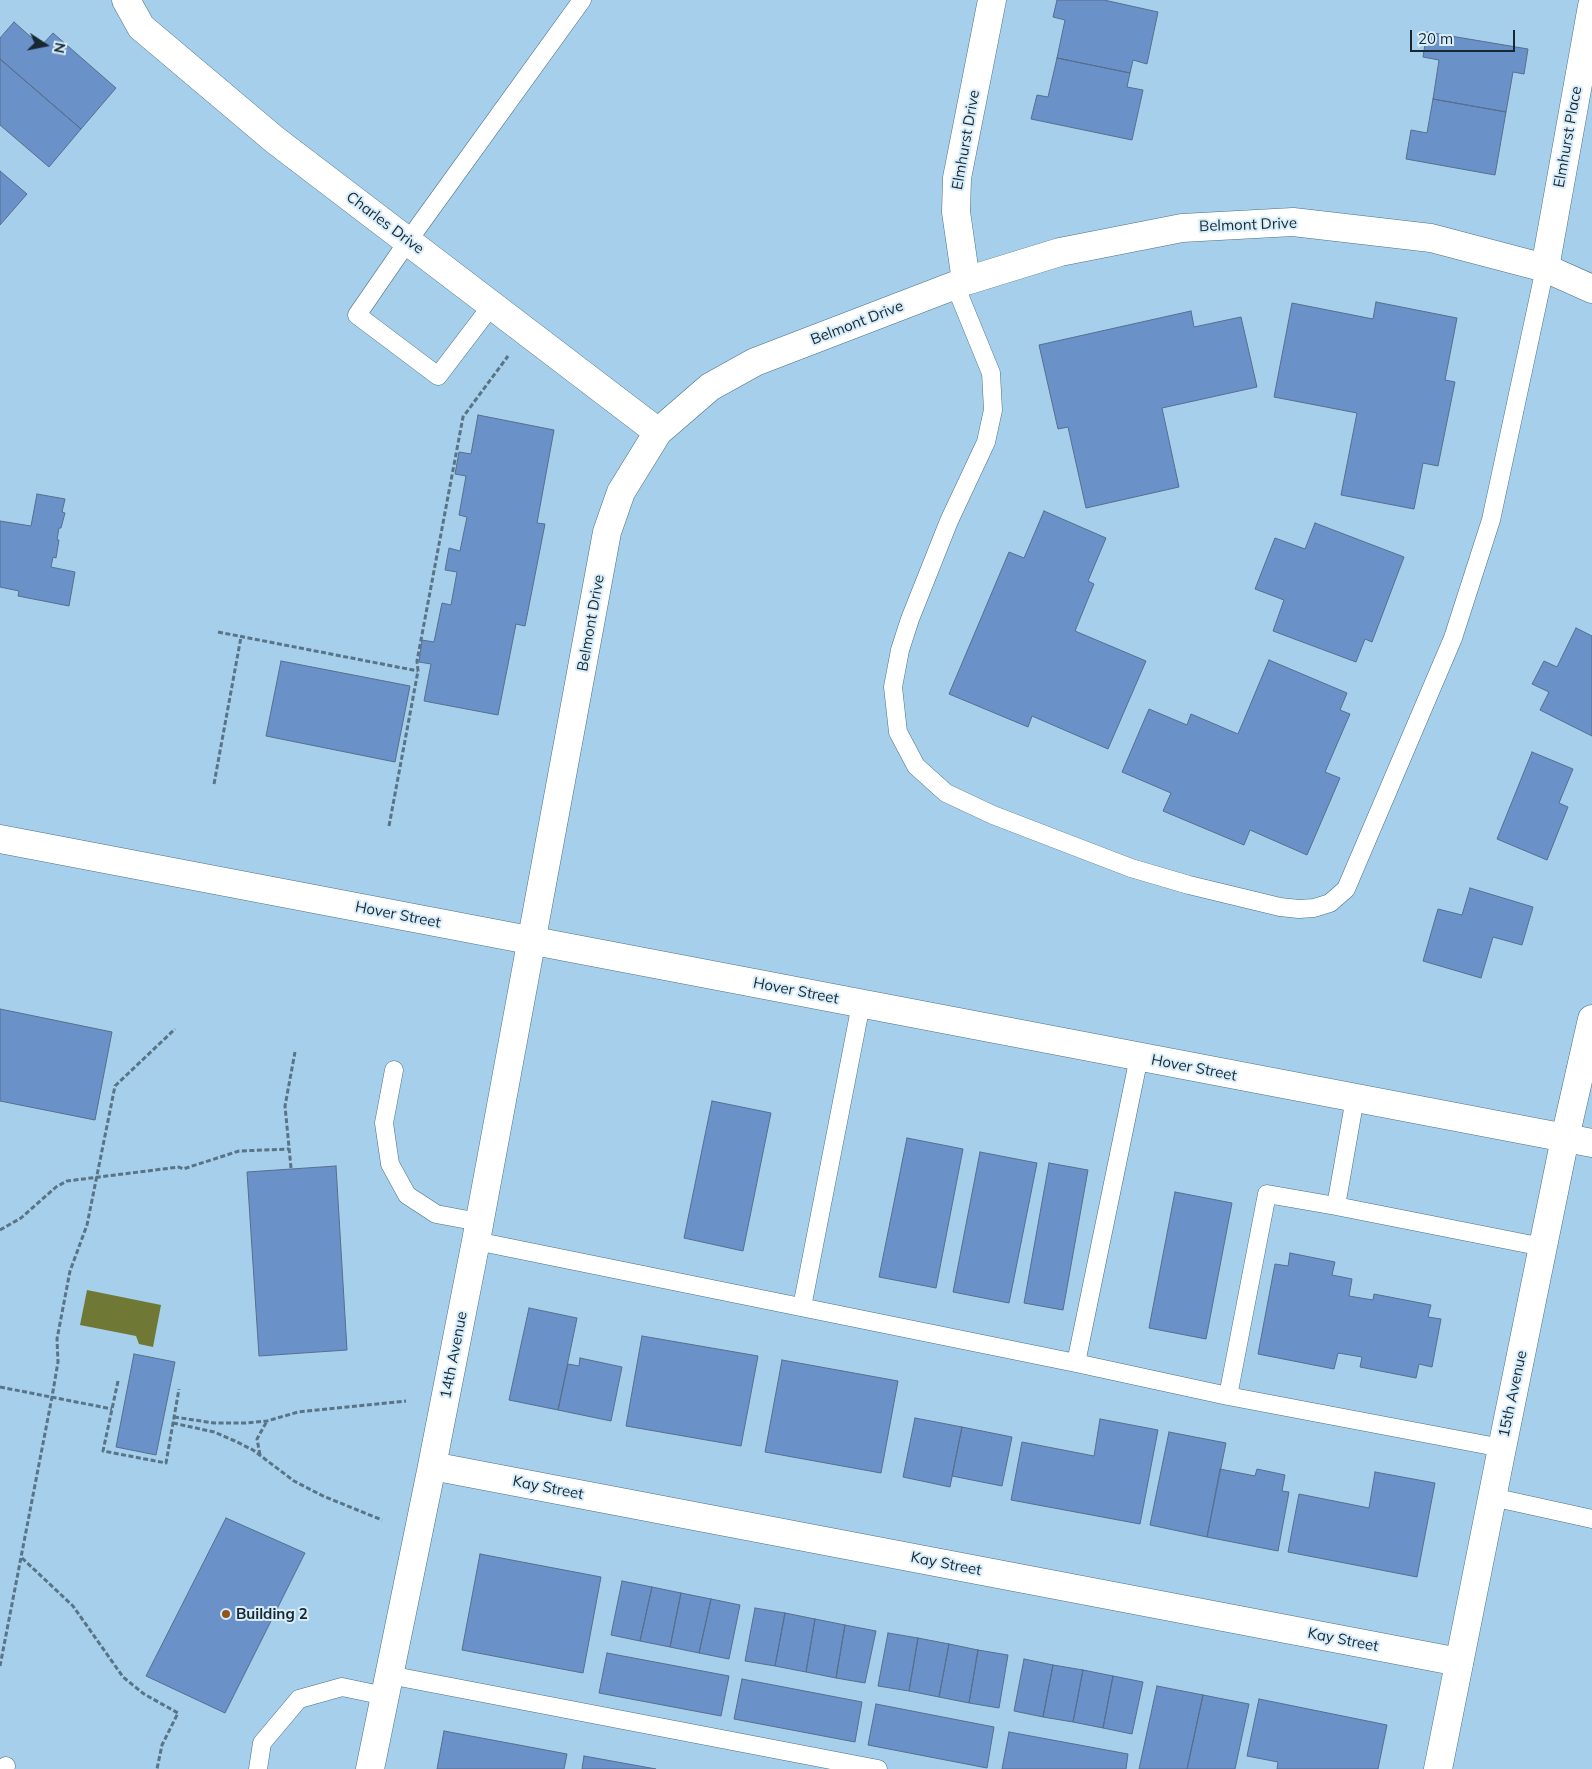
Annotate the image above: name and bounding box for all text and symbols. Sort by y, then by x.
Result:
north arrow [20,20,70,70]
scale bar [1412,20,1517,52]
text: 20 m [1418,29,1453,48]
text: N [50,41,70,55]
street label: Elmhurst Place [1550,85,1586,189]
street label: Elmhurst Drive [948,89,984,191]
street label: Charles Drive [343,188,427,258]
street label: Belmont Drive [1199,214,1297,236]
street label: Belmont Drive [808,297,906,349]
street label: Belmont Drive [574,573,608,673]
street label: Hover Street [354,898,442,932]
street label: Hover Street [752,974,840,1008]
street label: Hover Street [1150,1051,1238,1085]
street label: 14th Avenue [437,1310,471,1400]
street label: 15th Avenue [1495,1349,1531,1439]
street label: Kay Street [511,1472,585,1504]
street label: Kay Street [909,1548,983,1580]
place label: Building 2 [236,1605,308,1623]
marker: Building 2 [220,1608,232,1620]
street label: Kay Street [1306,1624,1380,1656]

